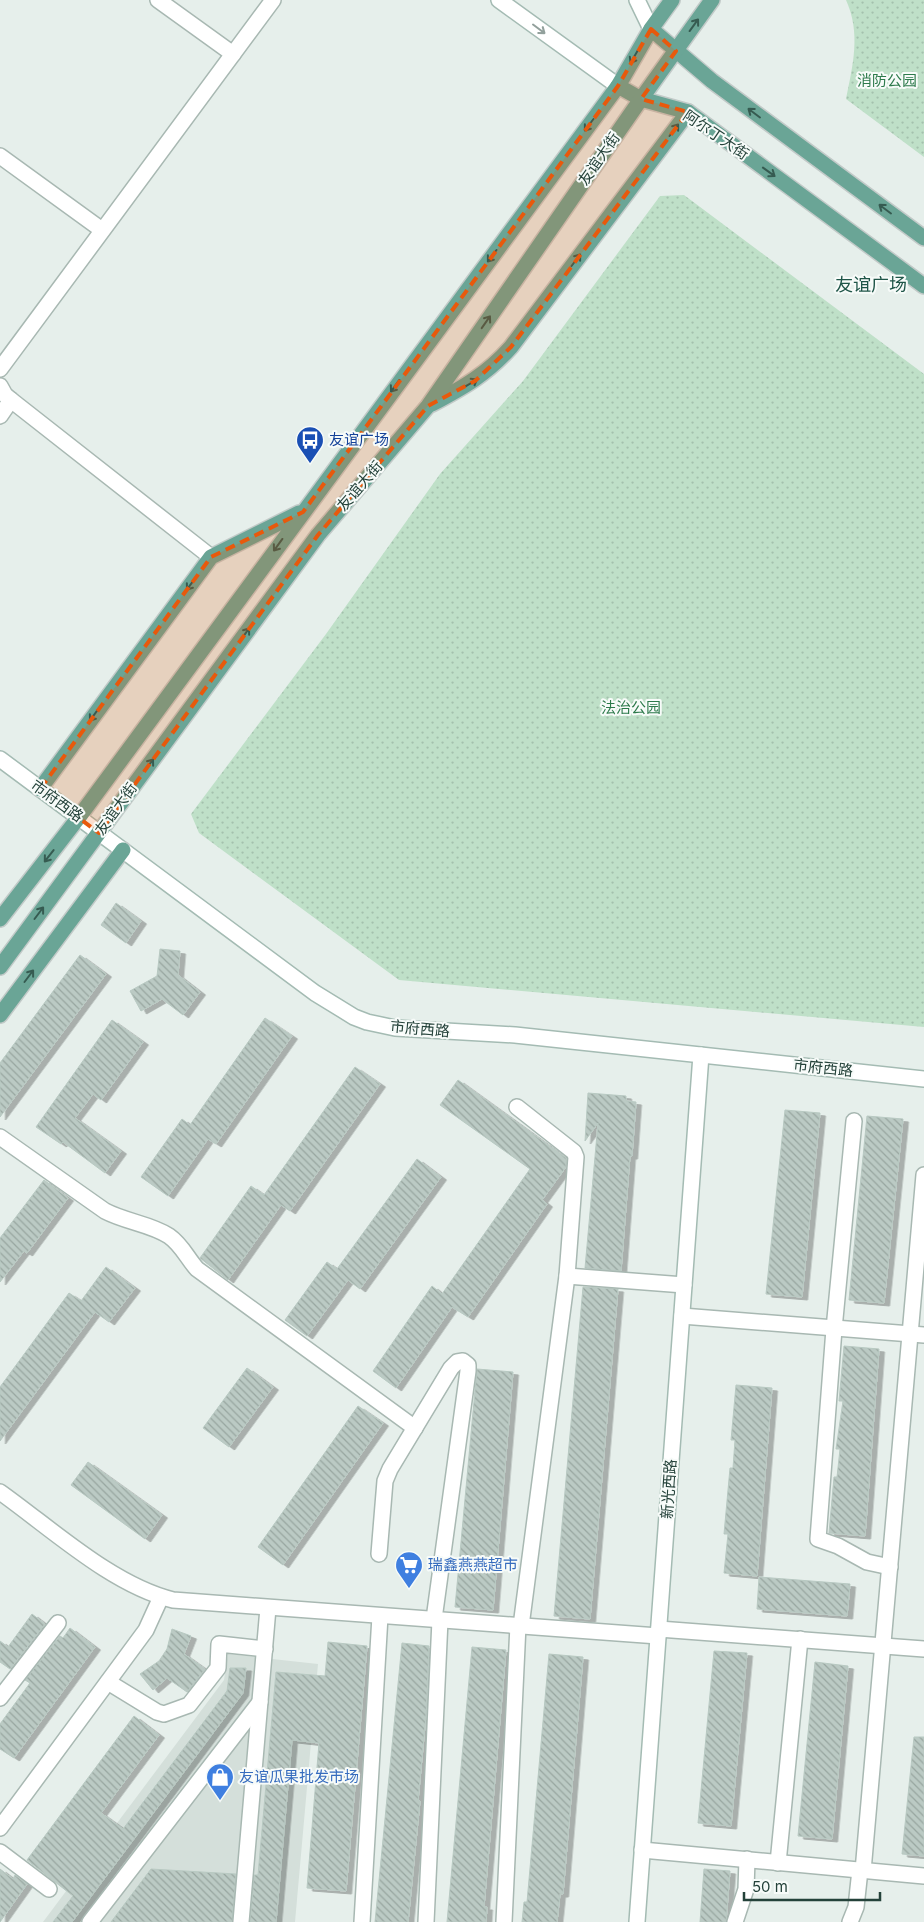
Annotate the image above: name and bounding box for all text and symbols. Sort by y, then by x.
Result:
one-way arrow [689,18,699,32]
one-way arrow [532,24,546,34]
one-way arrow [629,50,639,64]
park label: 消防公园 [857,71,917,90]
street label: 阿尔丁大街 [680,106,753,163]
one-way arrow [748,107,761,118]
one-way arrow [584,118,594,132]
one-way arrow [669,123,679,137]
street label: 友谊大街 [574,129,624,189]
one-way arrow [762,167,776,177]
one-way arrow [879,204,892,215]
one-way arrow [487,249,497,263]
one-way arrow [571,254,582,267]
district label: 友谊广场 [835,274,907,295]
one-way arrow [481,316,491,330]
one-way arrow [464,377,478,387]
one-way arrow [390,379,400,393]
bus stop icon: 友谊广场 [295,425,325,464]
place label: 友谊广场 [329,430,389,449]
street label: 友谊大街 [333,457,386,515]
one-way arrow [273,538,283,552]
one-way arrow [186,577,196,591]
one-way arrow [240,627,250,641]
park label: 法治公园 [601,698,661,717]
one-way arrow [89,708,100,721]
one-way arrow [144,758,154,772]
street label: 市府西路 [27,775,87,826]
street label: 友谊大街 [90,779,141,839]
one-way arrow [44,849,54,863]
one-way arrow [34,907,45,920]
one-way arrow [24,969,34,983]
street label: 市府西路 [389,1016,451,1041]
street label: 市府西路 [792,1055,854,1080]
street label: 新光西路 [657,1458,680,1520]
supermarket icon: 瑞鑫燕燕超市 [394,1550,424,1589]
place label: 瑞鑫燕燕超市 [428,1555,518,1574]
shop icon: 友谊瓜果批发市场 [205,1762,235,1801]
place label: 友谊瓜果批发市场 [239,1767,359,1786]
scale bar [744,1870,880,1902]
text: 50 m [752,1877,788,1896]

